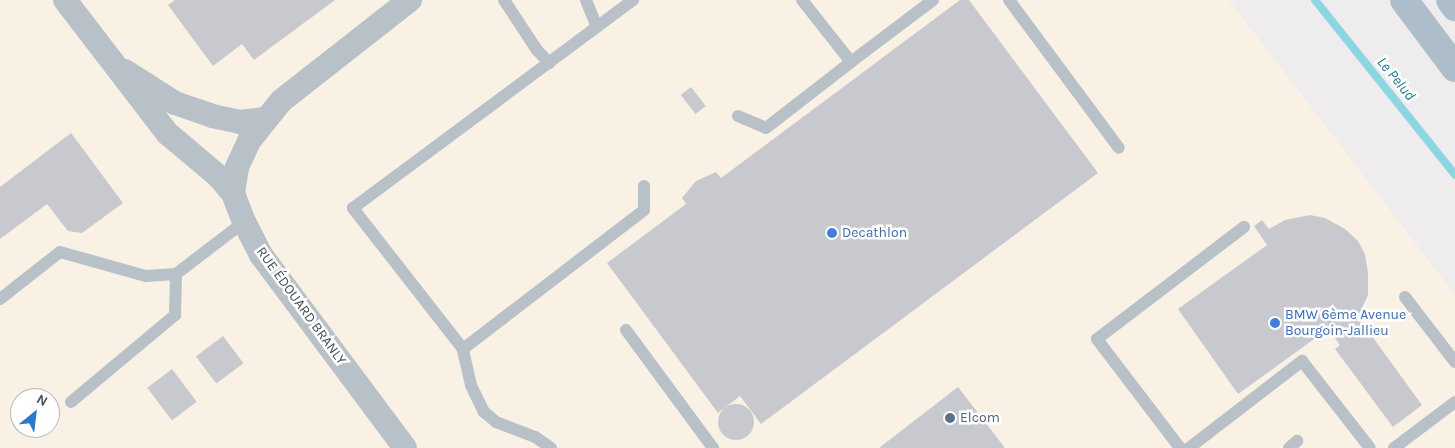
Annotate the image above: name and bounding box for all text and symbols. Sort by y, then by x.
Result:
water label: Le Pelud [1373,54,1419,104]
place label: Decathlon [842,225,907,241]
marker: Decathlon [826,227,838,239]
street label: RUE ÉDOUARD BRANLY [253,244,349,368]
place label: BMW 6ème Avenue Bourgoin-Jallieu [1285,307,1406,340]
marker: BMW 6ème Avenue Bourgoin-Jallieu [1269,317,1281,329]
north arrow [10,388,60,438]
text: N [34,390,51,410]
place label: Elcom [960,410,1000,426]
marker: Elcom [944,412,956,424]

